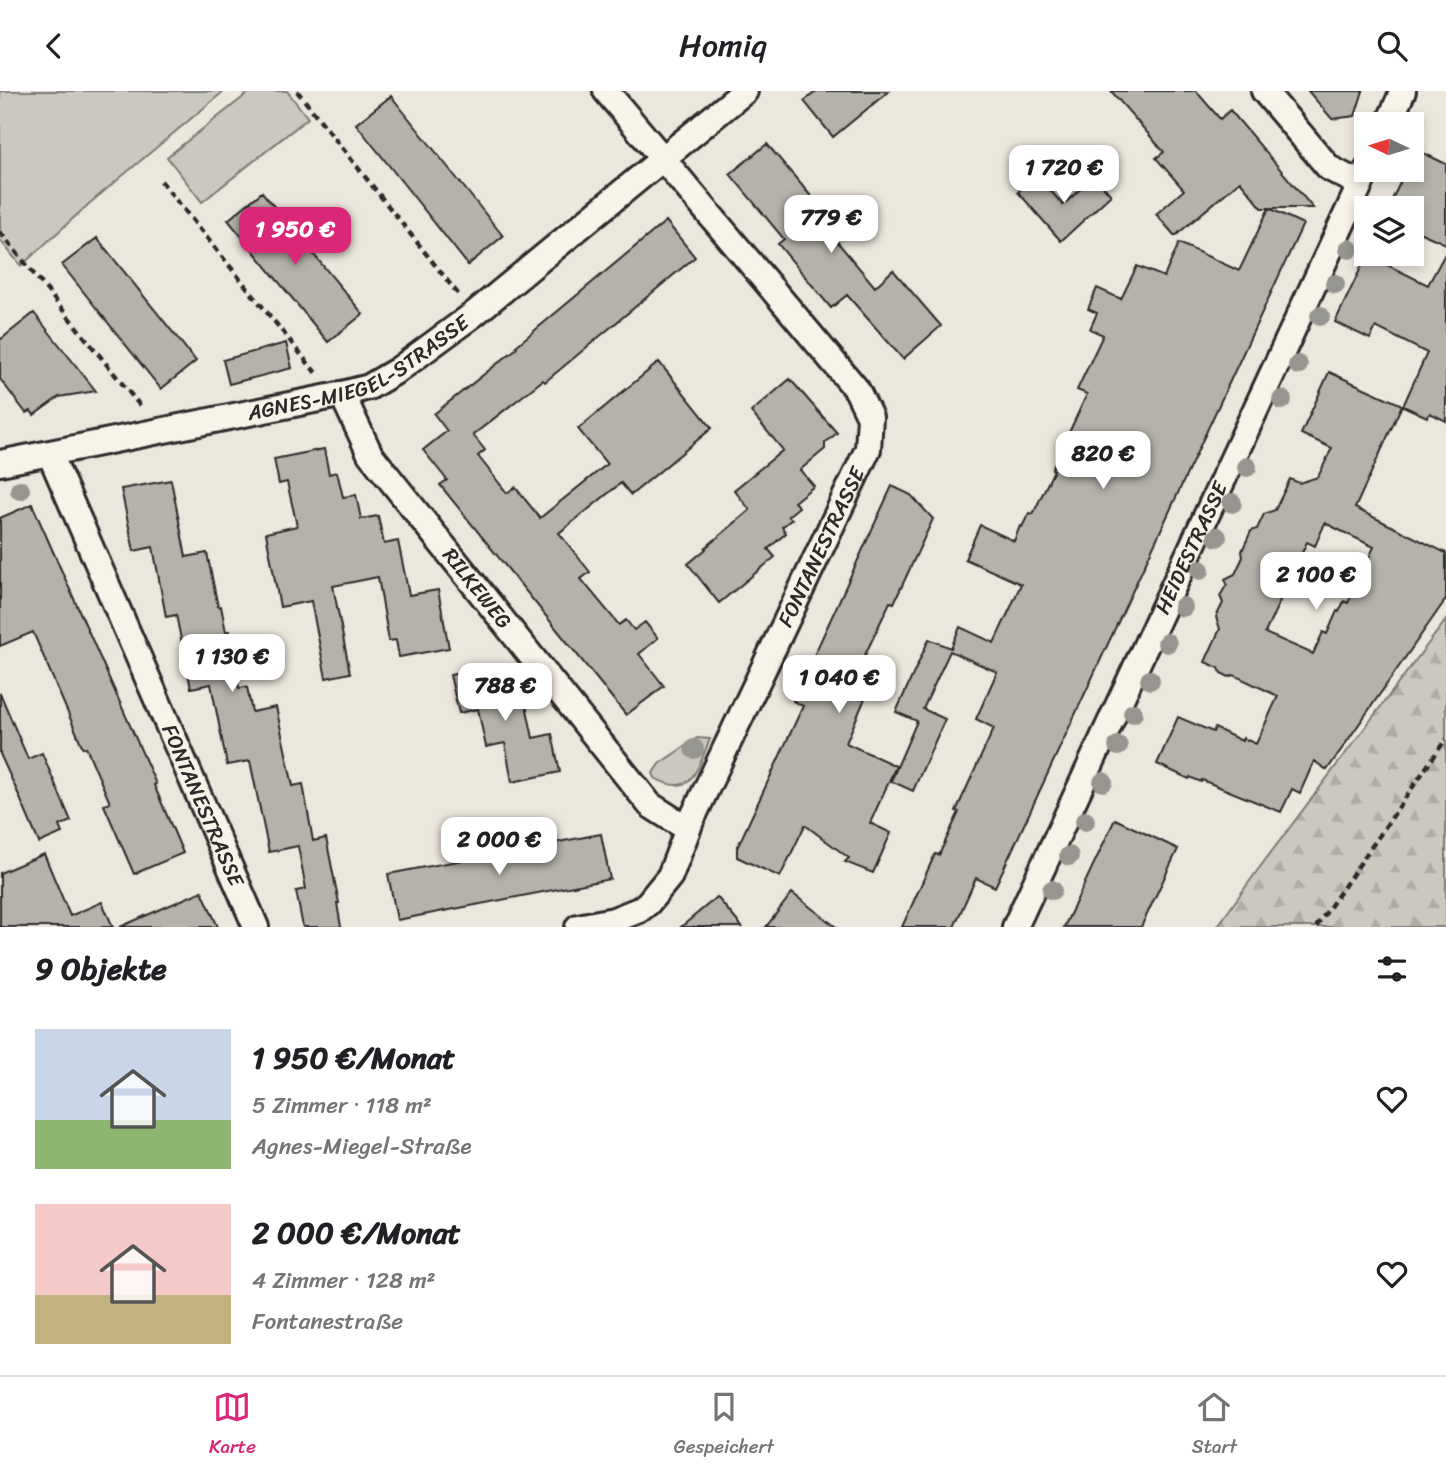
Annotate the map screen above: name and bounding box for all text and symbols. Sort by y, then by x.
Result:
text: Homiq [679,17,767,74]
icon: back [35,27,73,65]
icon: search [1373,27,1411,65]
north arrow [1354,112,1424,182]
map controls [1354,112,1424,266]
pin: 1 720 € [999,145,1129,205]
text: 1 720 € [1025,147,1103,188]
pin: 779 € [782,195,880,255]
button: layers [1354,196,1424,266]
text: 779 € [800,197,862,238]
pin: 1 950 € [230,207,360,267]
text: 1 950 € [255,209,335,250]
street label: AGNES-MIEGEL-STRASSE [243,304,479,432]
pin: 820 € [1054,431,1152,491]
text: 820 € [1072,433,1134,474]
street label: FONTANESTRASSE [767,459,876,634]
street label: HEIDESTRASSE [1144,474,1239,621]
street label: RILKEWEG [432,539,522,638]
pin: 2 100 € [1251,553,1381,612]
text: 2 100 € [1276,554,1356,595]
pin: 1 130 € [167,635,297,694]
text: 1 130 € [195,636,269,677]
pin: 1 040 € [774,655,904,715]
text: 1 040 € [799,657,879,698]
pin: 788 € [456,663,554,723]
text: 788 € [474,665,536,706]
street label: FONTANESTRASSE [151,718,256,894]
pin: 2 000 € [434,817,564,877]
text: 2 000 € [457,819,541,860]
text: 9 Objekte [35,942,167,996]
icon: filters [1373,950,1411,988]
text: 1 950 €/Monat [252,1031,455,1085]
icon: home [91,1057,175,1141]
icon: heart [1373,1080,1411,1118]
text: 5 Zimmer · 118 m² [252,1085,432,1126]
text: Agnes-Miegel-Straße [252,1126,472,1167]
text: 2 000 €/Monat [252,1206,461,1260]
icon: home [91,1232,175,1316]
icon: heart [1373,1255,1411,1293]
text: 4 Zimmer · 128 m² [252,1260,436,1301]
text: Fontanestraße [252,1301,403,1342]
tab: Karte [209,1388,256,1463]
tab: Gespeichert [674,1388,774,1463]
tab: Start [1192,1388,1237,1463]

